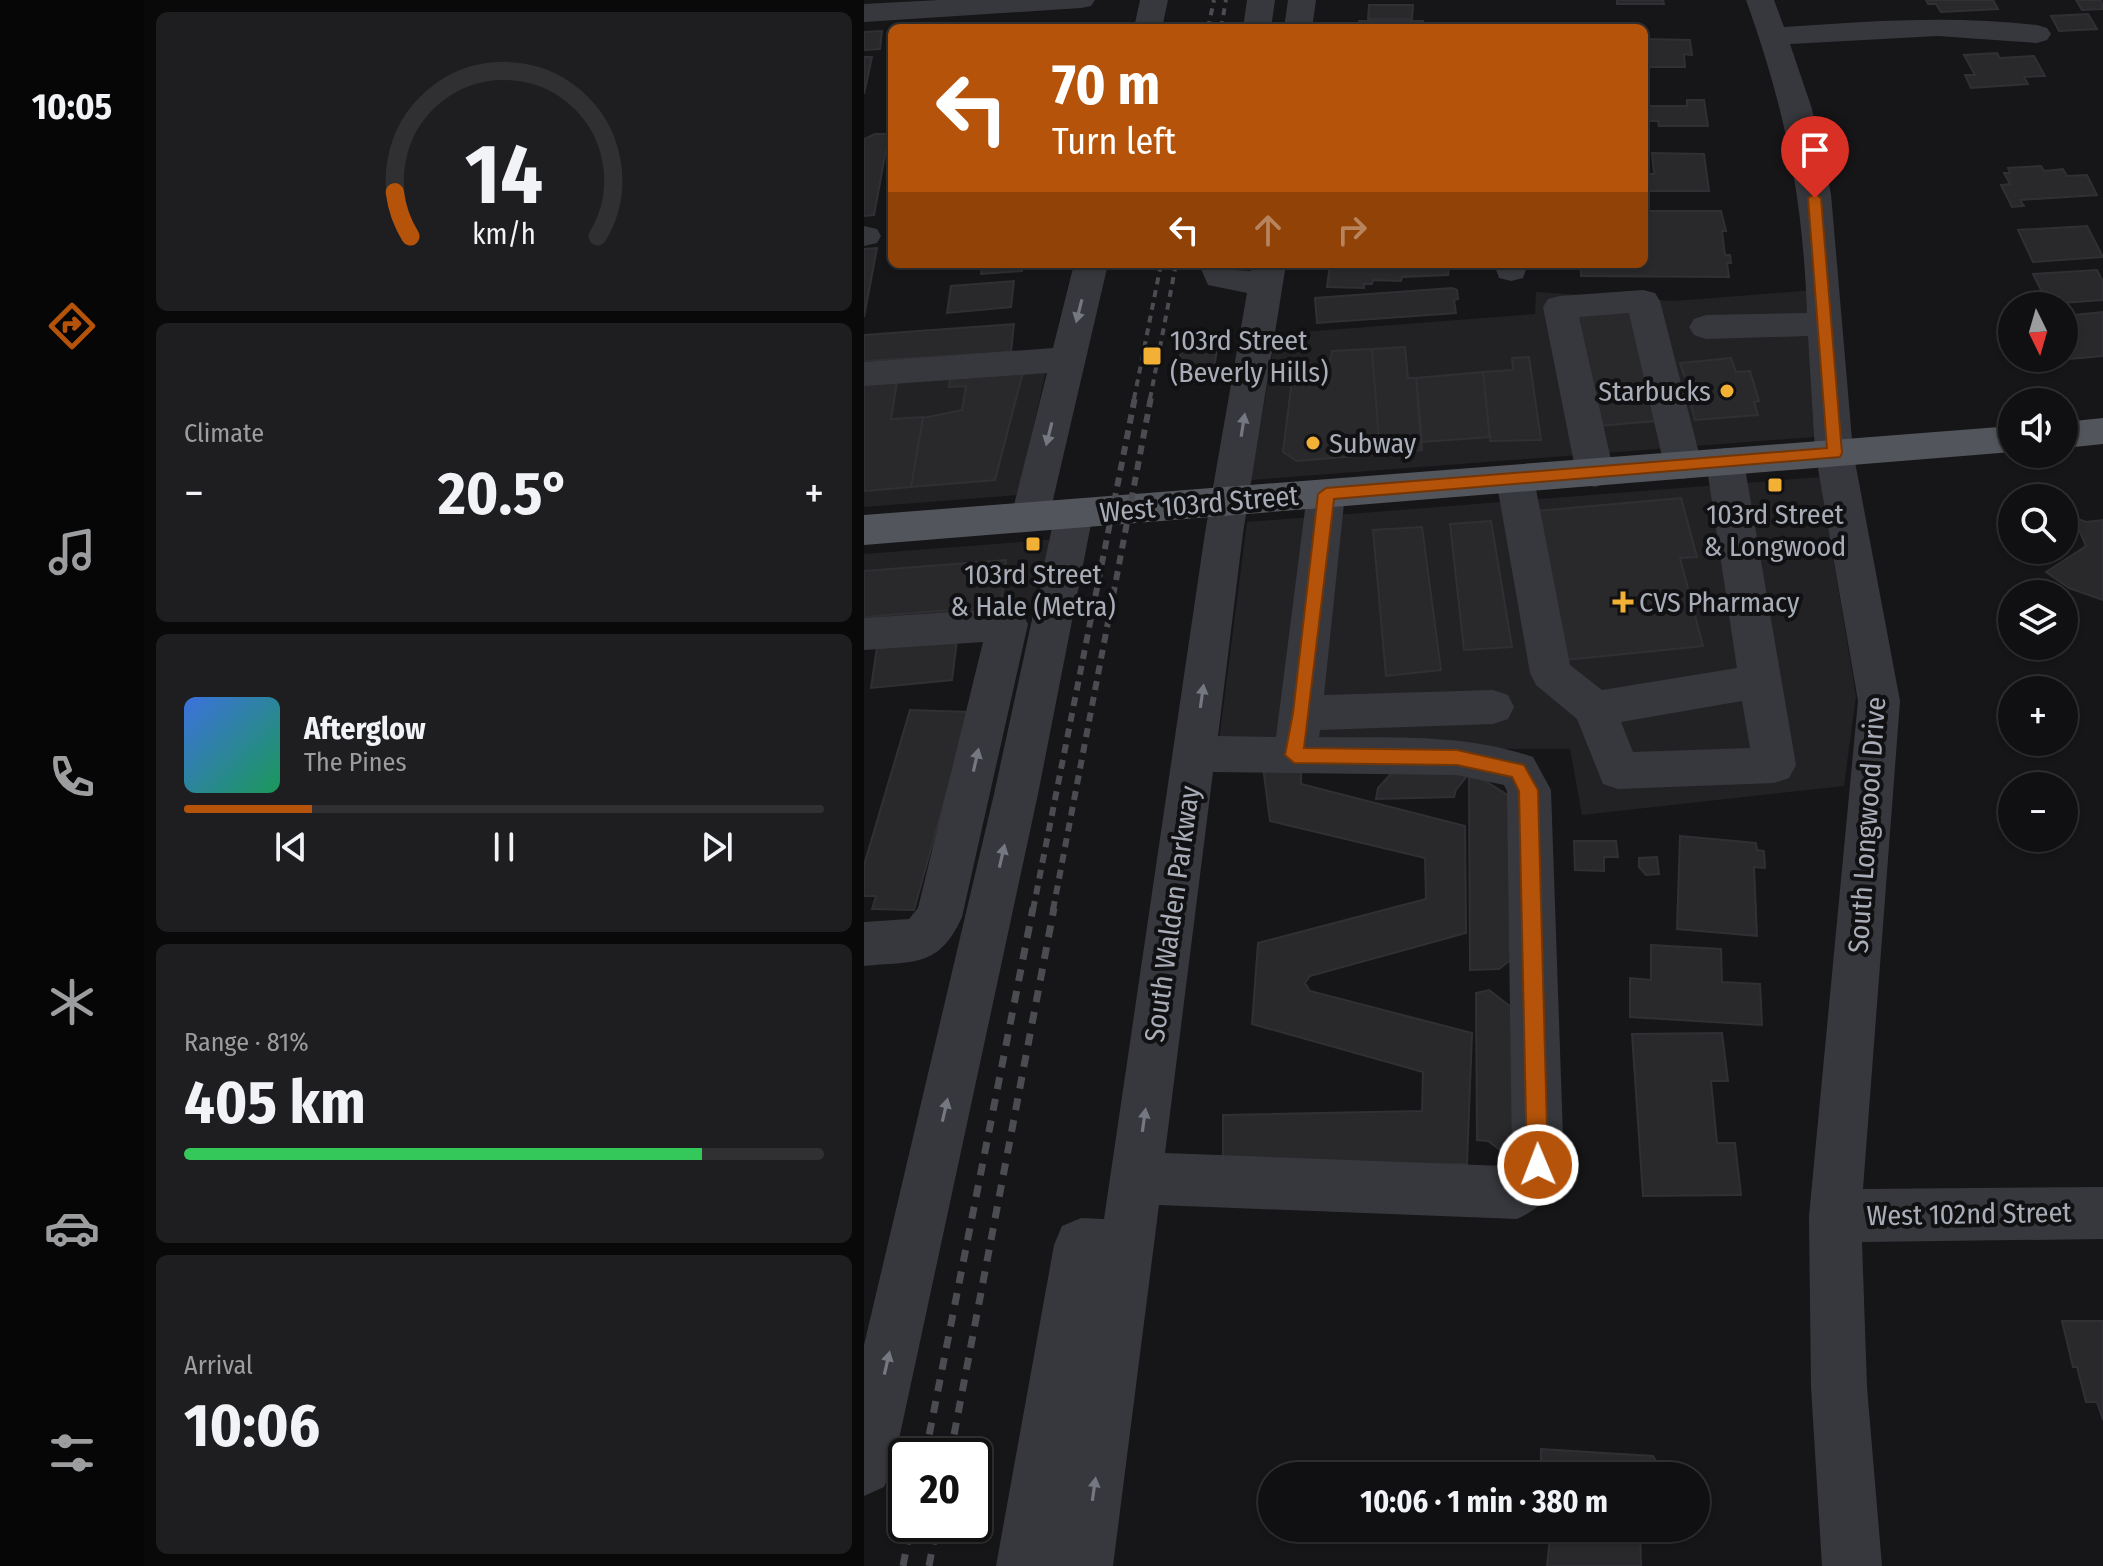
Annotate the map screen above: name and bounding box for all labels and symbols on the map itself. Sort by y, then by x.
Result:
pin [1781,116,1849,198]
north arrow [1998,292,2078,372]
one-way arrow [1072,299,1085,324]
place label: 103rd Street (Beverly Hills) [1170,324,1328,389]
marker: 103rd Street (Beverly Hills) [1141,345,1163,367]
place label: Starbucks [1598,375,1711,408]
marker: Starbucks [1718,382,1736,400]
one-way arrow [1238,412,1250,437]
one-way arrow [1043,422,1055,447]
place label: Subway [1329,427,1417,460]
marker: Subway [1304,434,1322,452]
marker: 103rd Street & Longwood [1766,476,1784,494]
street label: West 103rd Street [1098,479,1301,529]
place label: 103rd Street & Longwood [1704,498,1846,563]
marker: 103rd Street & Hale (Metra) [1024,535,1042,553]
place label: 103rd Street & Hale (Metra) [950,558,1116,623]
place label: CVS Pharmacy [1639,586,1800,619]
marker: CVS Pharmacy [1614,593,1632,611]
one-way arrow [1195,683,1208,708]
street label: South Longwood Drive [1842,696,1892,954]
one-way arrow [970,747,983,772]
street label: South Walden Parkway [1138,783,1206,1044]
one-way arrow [996,844,1009,869]
one-way arrow [939,1097,952,1122]
one-way arrow [1138,1107,1151,1132]
position arrow [1496,1123,1580,1207]
street label: West 102nd Street [1866,1196,2073,1232]
one-way arrow [881,1351,894,1376]
speed limit sign: 20 [888,1438,992,1542]
one-way arrow [1088,1476,1101,1501]

